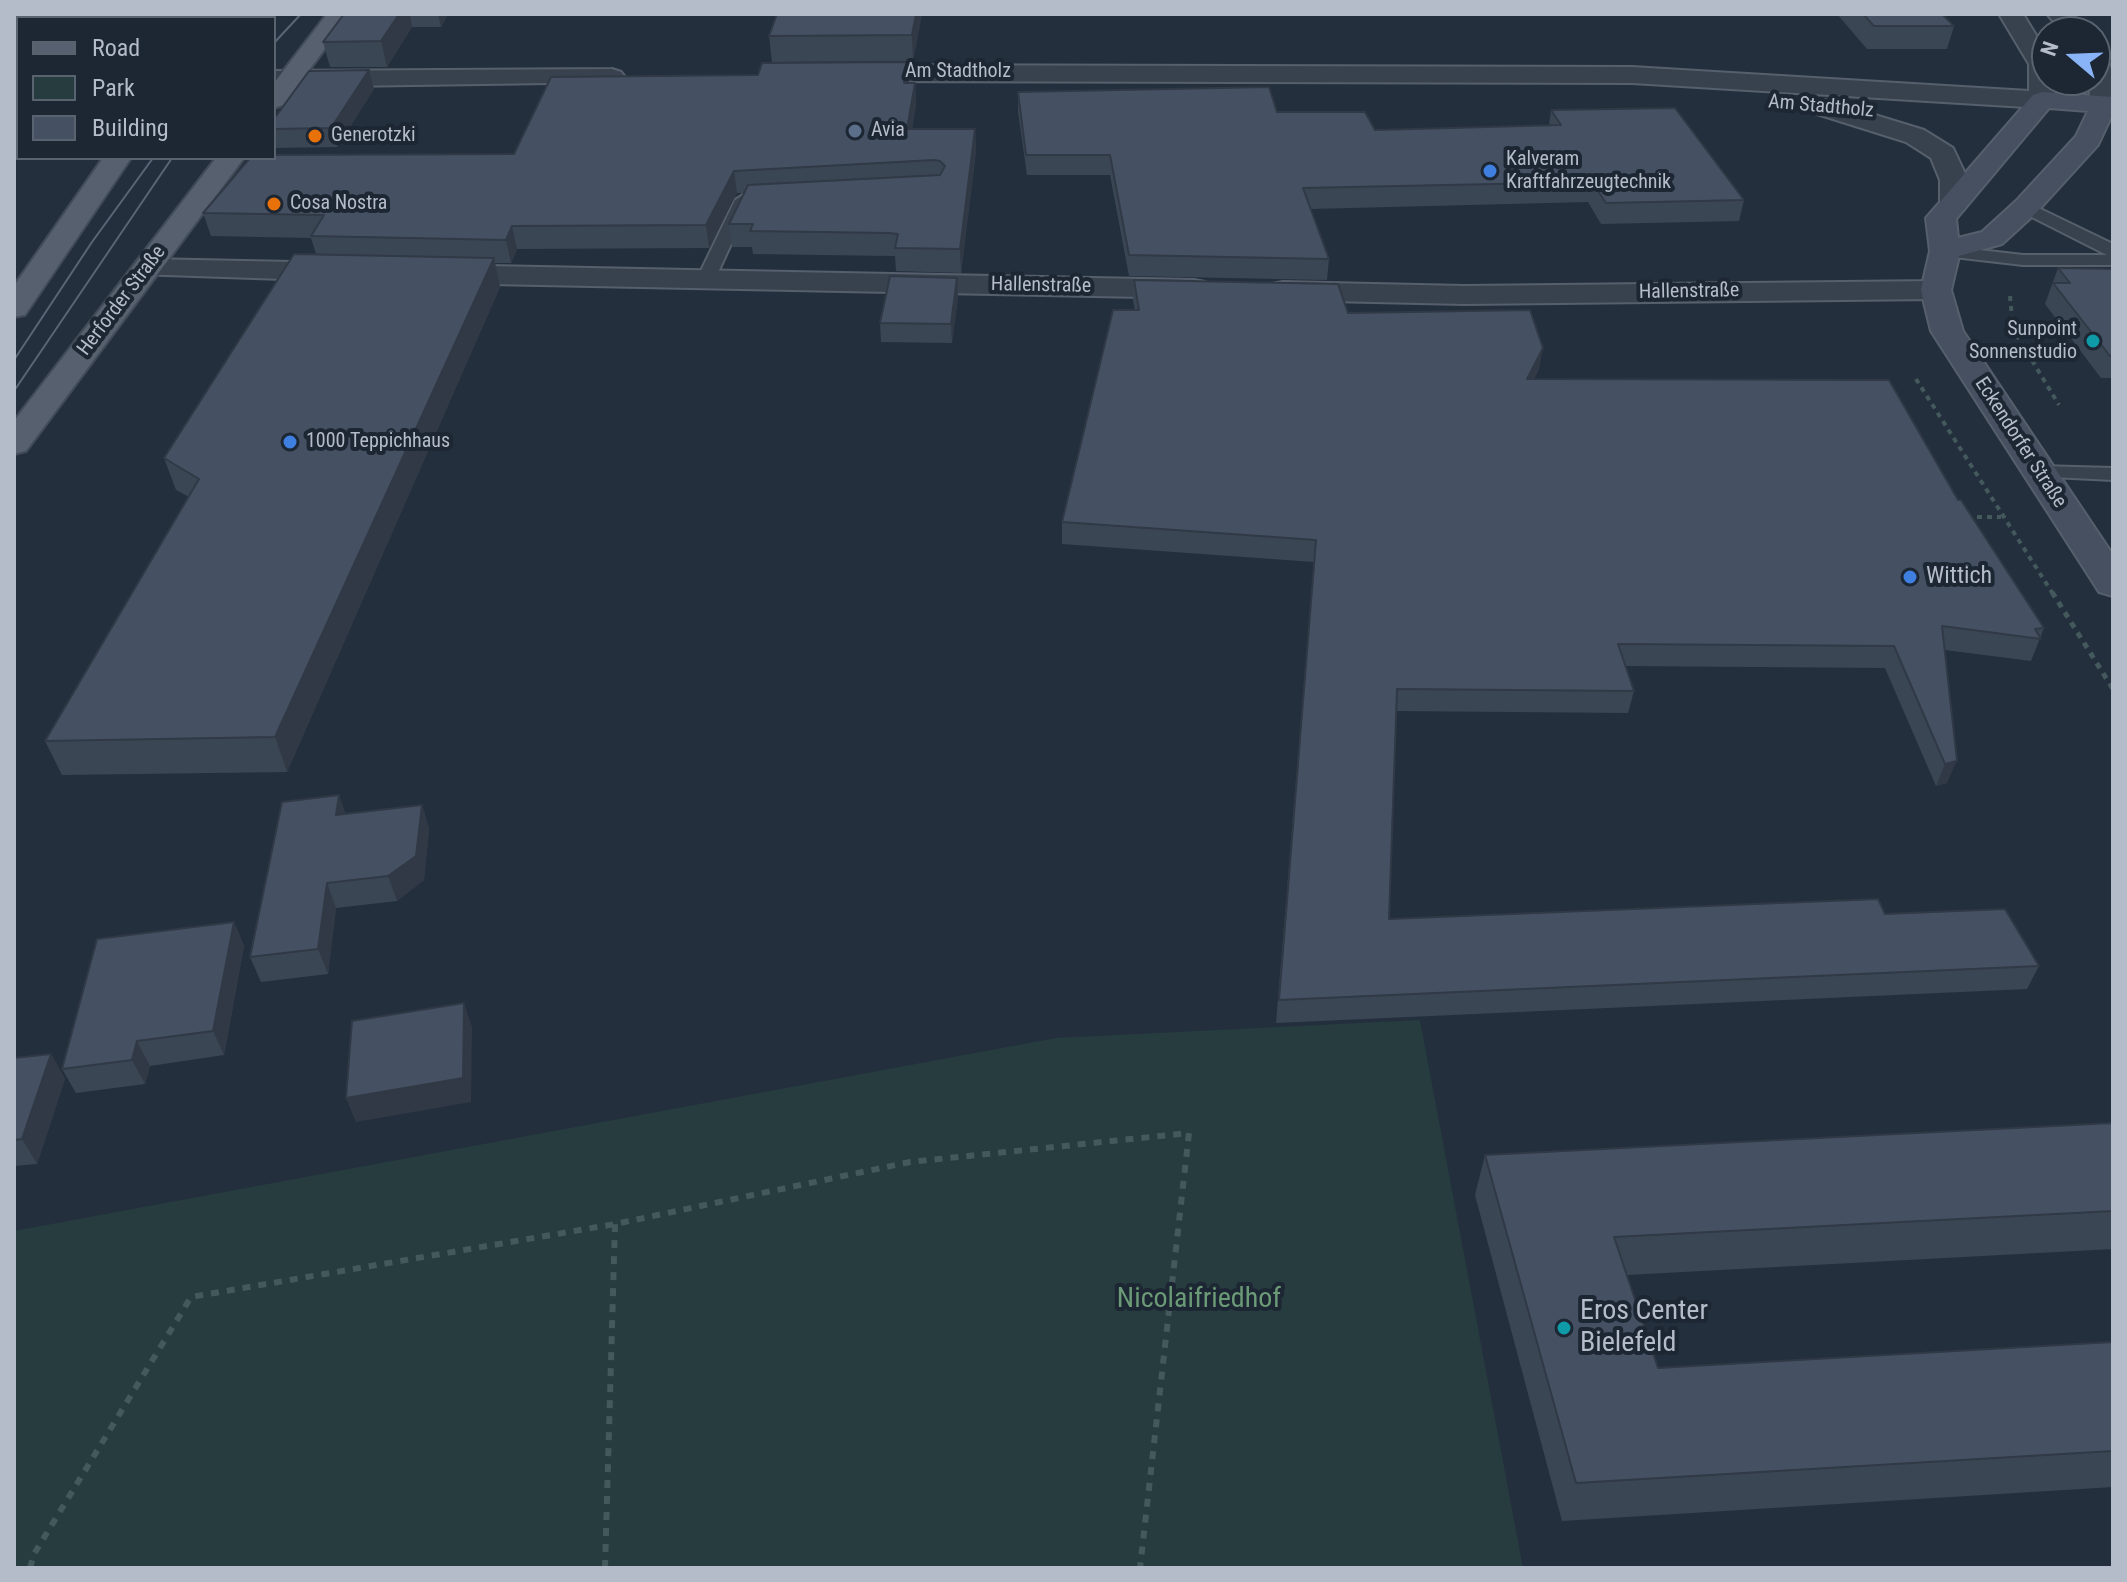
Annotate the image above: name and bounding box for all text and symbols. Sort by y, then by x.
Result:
legend [16,16,276,160]
north arrow [2031,16,2111,96]
text: Road [92,34,140,62]
text: N [2036,38,2064,59]
street label: Am Stadtholz [905,60,1011,84]
text: Park [92,74,135,102]
street label: Am Stadtholz [1767,90,1875,124]
text: Building [92,114,169,142]
place label: Avia [871,119,905,143]
marker: Avia [846,122,864,140]
place label: Generotzki [331,124,415,148]
marker: Generotzki [306,127,324,145]
place label: Kalveram Kraftfahrzeugtechnik [1506,148,1671,195]
marker: Kalveram Kraftfahrzeugtechnik [1481,162,1499,180]
place label: Cosa Nostra [290,192,387,216]
marker: Cosa Nostra [265,195,283,213]
street label: Herforder Straße [73,241,171,361]
street label: Hallenstraße [991,273,1091,299]
street label: Hallenstraße [1639,279,1739,305]
place label: Sunpoint Sonnenstudio [1969,318,2077,365]
marker: Sunpoint Sonnenstudio [2084,332,2102,350]
street label: Eckendorfer Straße [1969,373,2071,513]
place label: 1000 Teppichhaus [306,430,450,454]
marker: 1000 Teppichhaus [281,433,299,451]
place label: Wittich [1926,563,1992,591]
marker: Wittich [1901,568,1919,586]
park label: Nicolaifriedhof [1117,1283,1281,1317]
place label: Eros Center Bielefeld [1580,1295,1708,1361]
marker: Eros Center Bielefeld [1555,1319,1573,1337]

